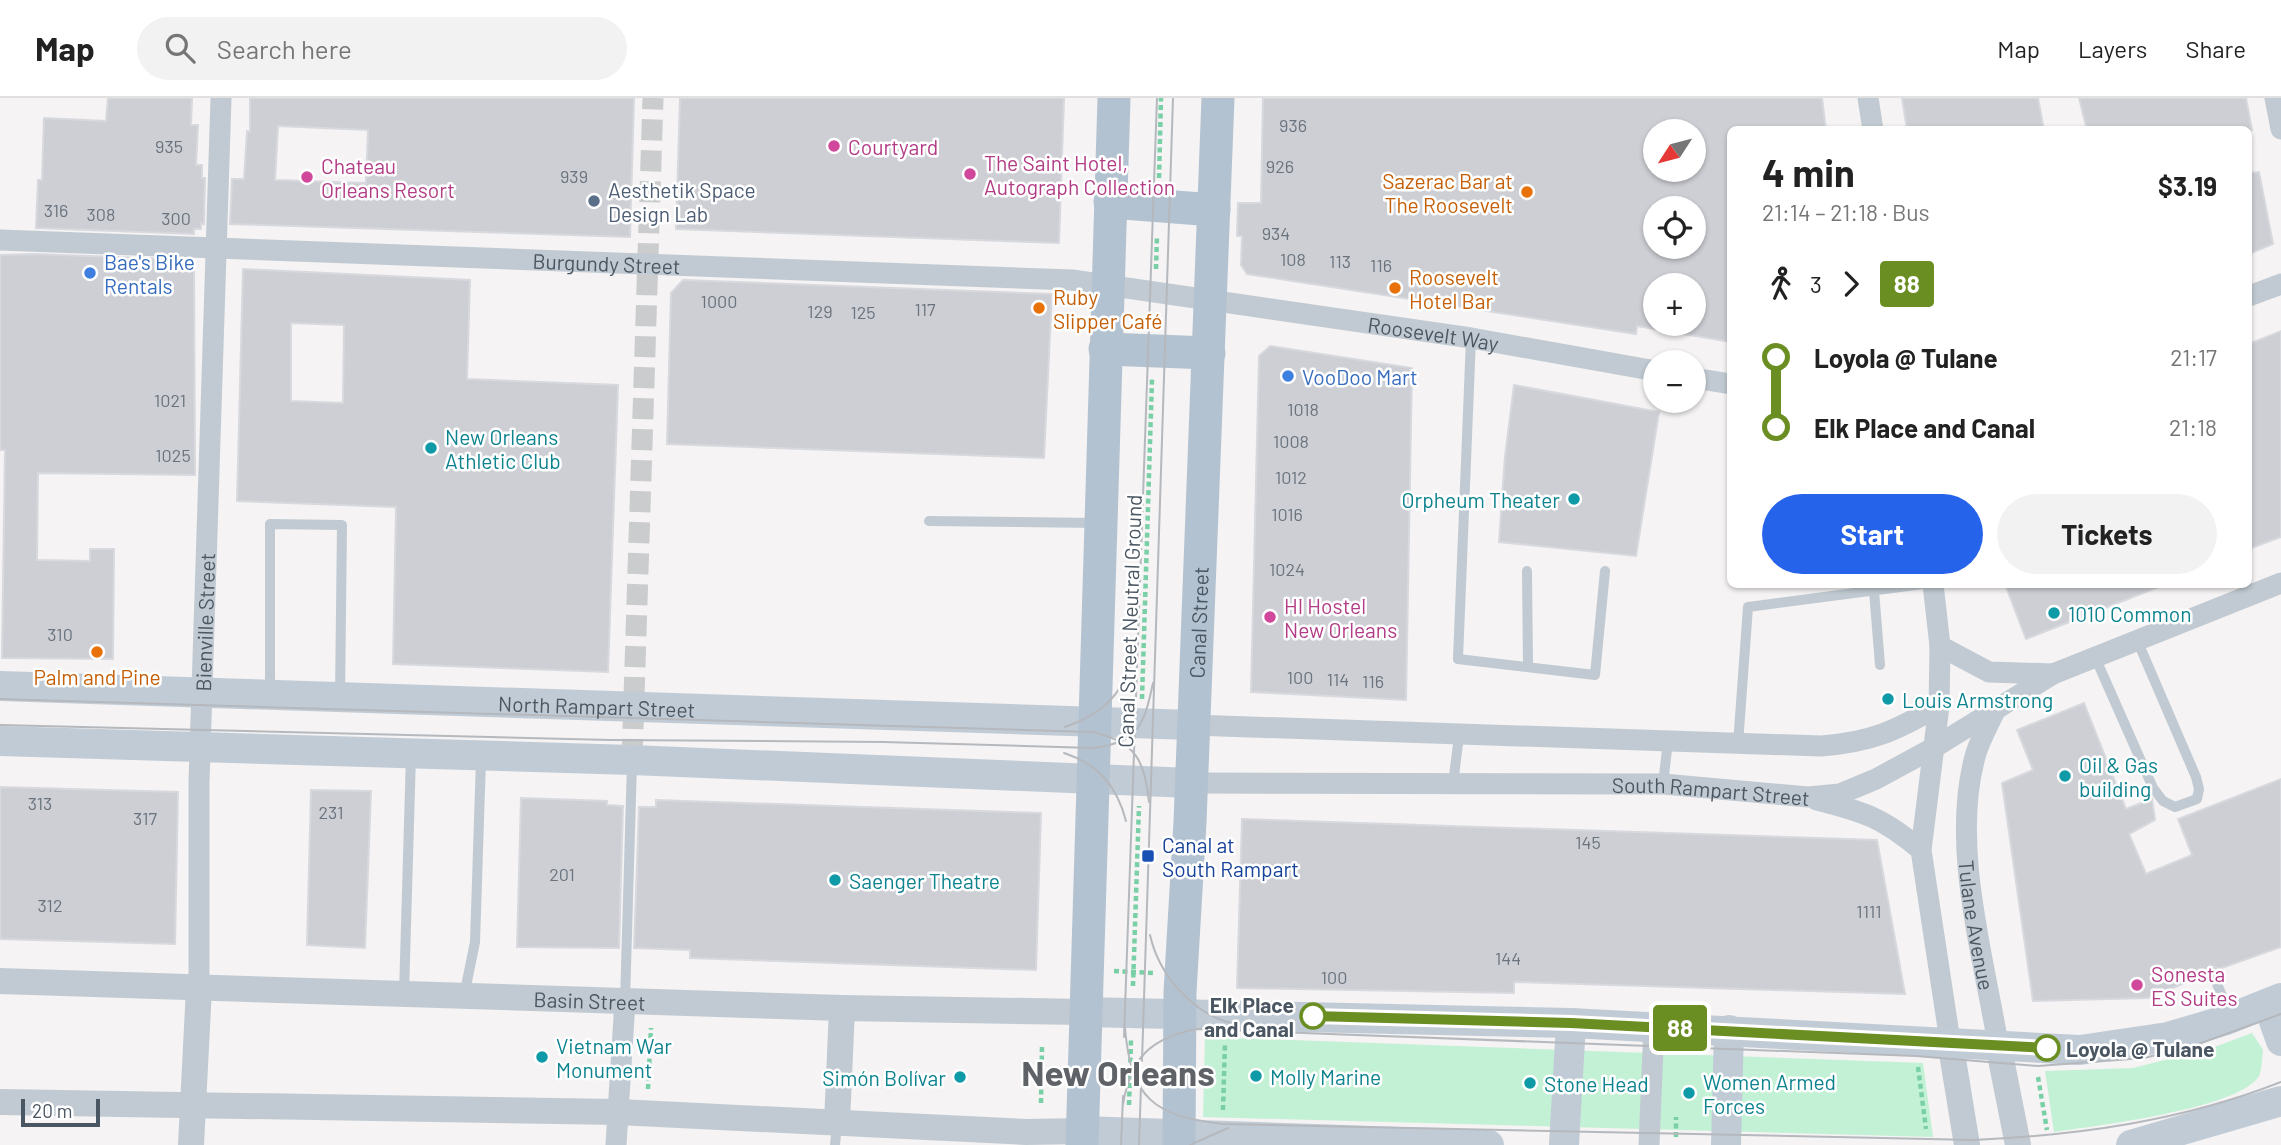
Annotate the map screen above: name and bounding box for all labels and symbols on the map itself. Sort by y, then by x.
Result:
house number: 936 [1279,114,1307,136]
north arrow [1643,119,1706,182]
place label: Courtyard [848,134,938,159]
house number: 935 [155,135,183,157]
marker: Courtyard [826,138,842,154]
place label: The Saint Hotel, Autograph Collection [984,150,1175,199]
place label: Chateau Orleans Resort [321,153,455,202]
house number: 926 [1266,155,1294,177]
house number: 939 [560,165,588,187]
marker: The Saint Hotel, Autograph Collection [962,166,978,182]
place label: Sazerac Bar at The Roosevelt [1382,168,1513,217]
marker: Chateau Orleans Resort [299,169,315,185]
place label: Aesthetik Space Design Lab [608,177,756,226]
marker: Sazerac Bar at The Roosevelt [1519,184,1535,200]
marker: Aesthetik Space Design Lab [586,193,602,209]
house number: 316 [44,199,68,221]
house number: 308 [87,203,115,225]
house number: 300 [161,207,191,229]
house number: 934 [1262,222,1290,244]
street label: Burgundy Street [532,247,681,278]
house number: 108 [1280,248,1306,270]
place label: Bae's Bike Rentals [104,249,195,298]
house number: 113 [1329,250,1351,272]
house number: 116 [1370,254,1392,276]
place label: Roosevelt Hotel Bar [1409,264,1499,313]
marker: Bae's Bike Rentals [82,265,98,281]
marker: Roosevelt Hotel Bar [1387,280,1403,296]
place label: Ruby Slipper Café [1053,284,1162,333]
house number: 1000 [701,290,737,312]
house number: 117 [914,298,936,320]
house number: 129 [807,300,833,322]
marker: Ruby Slipper Café [1031,300,1047,316]
house number: 125 [850,301,876,323]
street label: Roosevelt Way [1366,311,1501,355]
place label: VooDoo Mart [1302,364,1418,389]
marker: VooDoo Mart [1280,368,1296,384]
house number: 1021 [154,389,186,411]
house number: 1018 [1287,398,1319,420]
place label: New Orleans Athletic Club [445,424,561,473]
house number: 1008 [1273,430,1309,452]
marker: New Orleans Athletic Club [423,440,439,456]
house number: 1025 [155,444,191,466]
house number: 1012 [1275,466,1307,488]
place label: Orpheum Theater [1402,487,1560,512]
marker: Orpheum Theater [1566,491,1582,507]
street label: Canal Street Neutral Ground [1112,494,1146,748]
house number: 1016 [1271,503,1303,525]
street label: Bienville Street [189,552,219,692]
house number: 1024 [1269,558,1305,580]
street label: Canal Street [1183,566,1212,679]
place label: HI Hostel New Orleans [1284,593,1397,642]
place label: 1010 Common [2068,601,2192,626]
marker: 1010 Common [2046,605,2062,621]
marker: HI Hostel New Orleans [1262,609,1278,625]
house number: 310 [47,623,73,645]
marker: Palm and Pine [89,644,105,660]
place label: Palm and Pine [33,664,161,689]
house number: 100 [1287,666,1313,688]
house number: 114 [1327,668,1349,690]
house number: 116 [1362,670,1384,692]
place label: Louis Armstrong [1902,687,2053,712]
street label: North Rampart Street [498,690,696,721]
marker: Louis Armstrong [1880,691,1896,707]
place label: Oil & Gas building [2079,752,2158,801]
marker: Oil & Gas building [2057,768,2073,784]
street label: South Rampart Street [1612,771,1811,810]
house number: 313 [28,792,52,814]
house number: 231 [319,801,343,823]
house number: 317 [133,807,157,829]
house number: 145 [1575,831,1601,853]
place label: Canal at South Rampart [1162,832,1299,881]
marker: Canal at South Rampart [1140,848,1156,864]
street label: Tulane Avenue [1955,859,2000,992]
house number: 201 [549,863,575,885]
place label: Saenger Theatre [849,868,1000,893]
marker: Saenger Theatre [827,872,843,888]
house number: 312 [37,894,63,916]
house number: 1111 [1856,900,1882,922]
house number: 144 [1495,947,1521,969]
place label: Sonesta ES Suites [2151,961,2237,1010]
house number: 100 [1321,966,1347,988]
marker: Sonesta ES Suites [2129,977,2145,993]
street label: Basin Street [533,986,646,1014]
place label: Elk Place and Canal [1204,992,1294,1041]
marker: Elk Place and Canal [1300,1003,1326,1029]
line badge: 88 [1648,1005,1712,1051]
place label: Vietnam War Monument [556,1033,672,1082]
marker: Loyola @ Tulane [2034,1035,2060,1061]
place label: Loyola @ Tulane [2066,1036,2214,1061]
marker: Vietnam War Monument [534,1049,550,1065]
district label: New Orleans [1021,1051,1215,1093]
place label: Molly Marine [1270,1064,1381,1089]
place label: Simón Bolívar [822,1065,946,1090]
marker: Molly Marine [1248,1068,1264,1084]
marker: Simón Bolívar [952,1069,968,1085]
place label: Women Armed Forces [1703,1069,1836,1118]
place label: Stone Head [1544,1071,1649,1096]
marker: Stone Head [1522,1075,1538,1091]
marker: Women Armed Forces [1681,1085,1697,1101]
scale bar [21,1096,100,1128]

